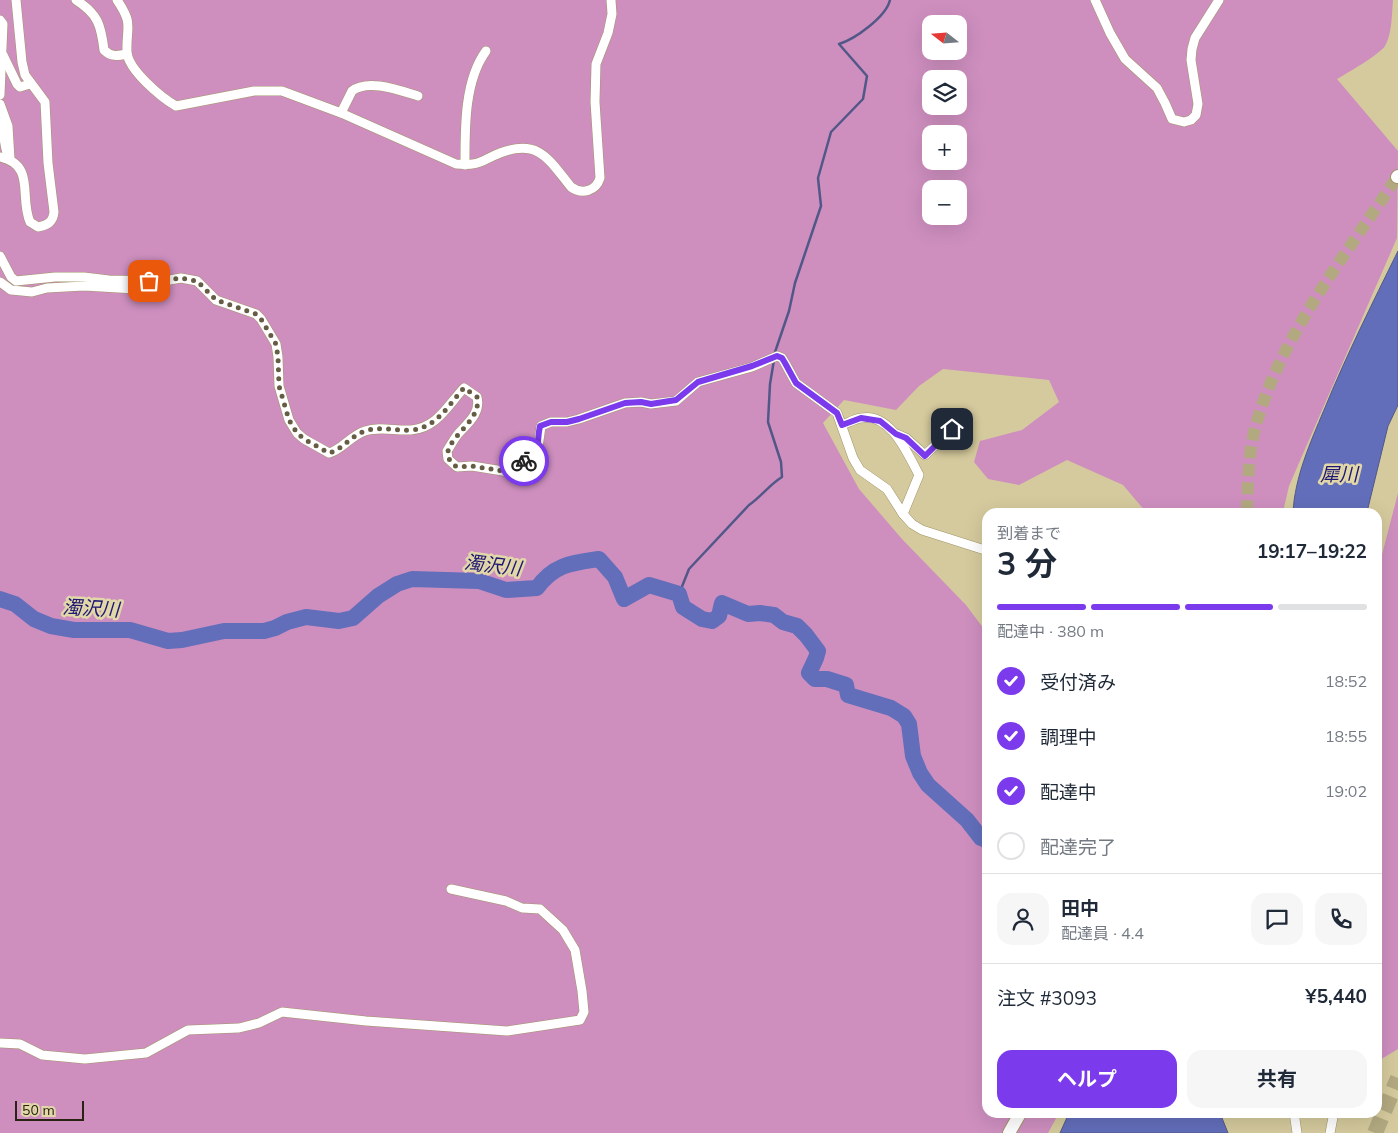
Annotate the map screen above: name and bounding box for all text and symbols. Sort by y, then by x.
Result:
north arrow [922,15,968,60]
map controls [922,15,967,225]
button: layers [922,70,967,115]
button: + [922,125,967,170]
button: − [922,180,967,225]
pin [128,260,170,302]
icon: bag [135,267,163,295]
pin [931,408,973,450]
icon: home [938,415,966,443]
courier [499,436,549,486]
icon: bike [510,447,538,475]
water label: 犀川 [1320,462,1360,486]
text: 到着まで [997,523,1061,543]
text: 19:17–19:22 [1257,539,1367,563]
text: 3 分 [997,543,1057,583]
water label: 濁沢川 [463,550,525,581]
water label: 濁沢川 [62,595,122,622]
text: 配達中 · 380 m [997,621,1104,641]
icon: check [997,667,1025,695]
text: 受付済み [1040,670,1116,694]
text: 18:52 [1325,671,1367,691]
icon: check [997,722,1025,750]
text: 調理中 [1040,725,1097,749]
text: 18:55 [1325,726,1367,746]
icon: check [997,777,1025,805]
text: 配達中 [1040,780,1097,804]
text: 19:02 [1325,781,1367,801]
text: 配達完了 [1040,835,1116,859]
button: person [997,893,1049,945]
button: chat [1251,893,1303,945]
button: phone [1315,893,1367,945]
text: 田中 [1061,896,1099,920]
text: 配達員 · 4.4 [1061,923,1144,943]
text: ¥5,440 [1305,984,1367,1008]
text: 注文 #3093 [997,986,1097,1010]
button: ヘルプ [997,1050,1177,1108]
button: 共有 [1187,1050,1367,1108]
scale bar [15,1098,84,1121]
text: 50 m [22,1101,55,1119]

